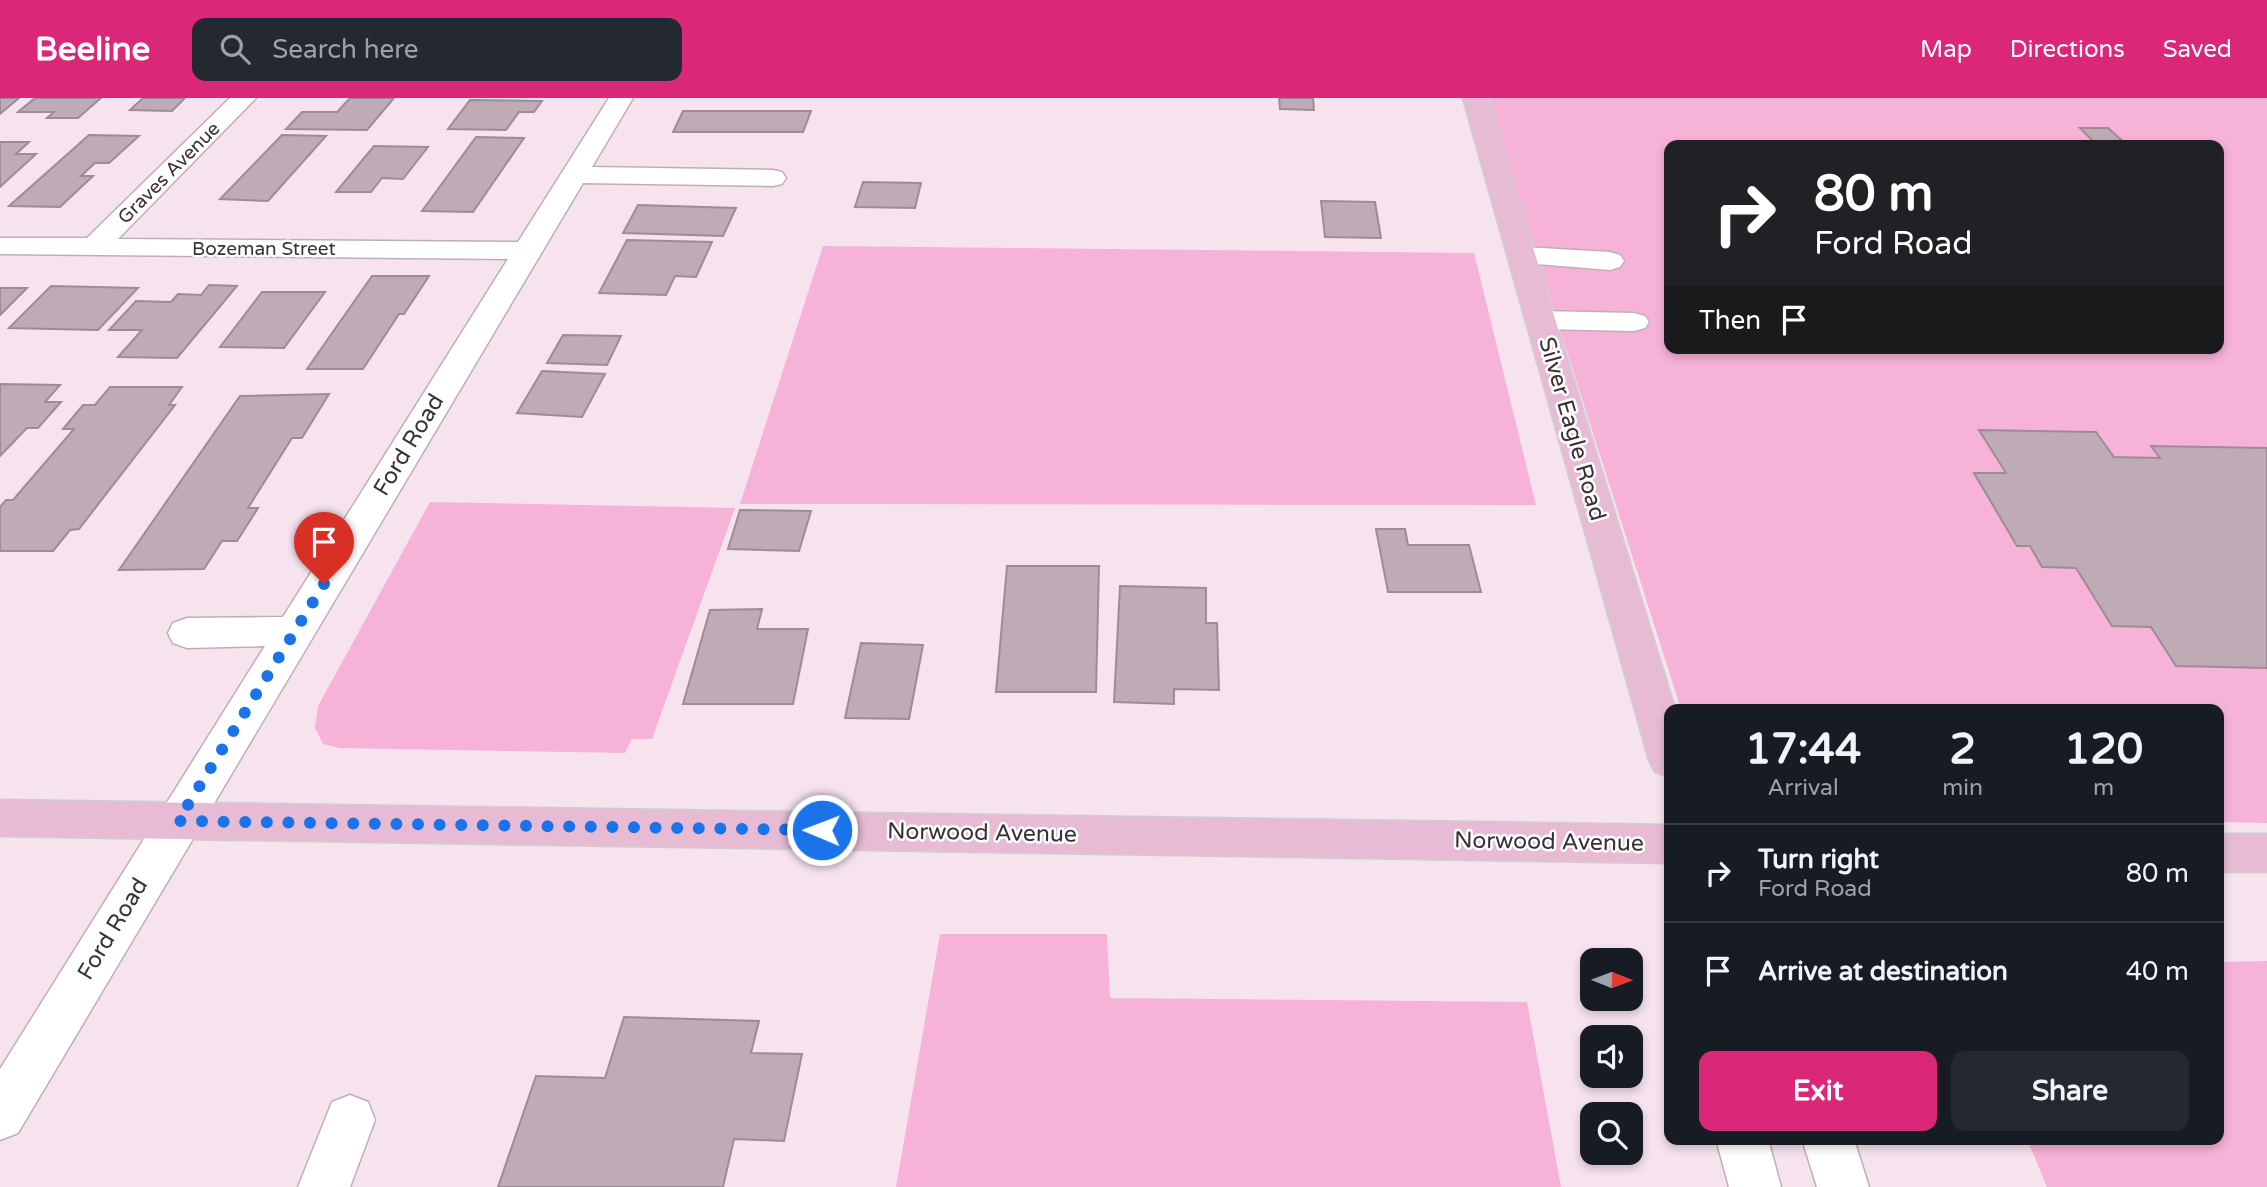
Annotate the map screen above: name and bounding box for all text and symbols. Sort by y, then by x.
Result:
search box [192,18,682,81]
text: Beeline [35,30,150,69]
icon: search [216,30,254,68]
text: Search here [272,34,418,65]
text: Map [1920,35,1972,64]
text: Directions [2010,35,2125,64]
text: Saved [2163,35,2232,64]
street label: Graves Avenue [114,118,224,228]
text: 80 m [1814,165,1933,224]
icon: right [1699,168,1790,259]
text: Ford Road [1814,225,1972,263]
street label: Bozeman Street [192,238,336,260]
icon: arrive [1775,301,1813,339]
text: Then [1699,305,1761,336]
street label: Silver Eagle Road [1532,334,1612,524]
street label: Ford Road [368,389,450,501]
pin [294,512,354,584]
icon: arrive [305,523,343,561]
text: 17:44 [1745,724,1861,775]
text: 2 [1949,724,1976,775]
text: 120 [2064,724,2143,775]
text: Arrival [1768,774,1839,802]
text: min [1942,774,1983,802]
text: m [2093,774,2114,802]
position arrow [785,793,859,867]
street label: Norwood Avenue [887,817,1077,849]
street label: Norwood Avenue [1454,826,1644,858]
text: Turn right [1758,844,1879,875]
icon: right [1699,854,1737,892]
text: 80 m [2126,858,2189,889]
street label: Ford Road [72,873,154,985]
text: Ford Road [1758,875,1872,903]
north arrow [1580,948,1643,1012]
map controls [1580,948,1643,1165]
icon: arrive [1699,952,1737,990]
text: Arrive at destination [1758,956,2008,987]
text: 40 m [2126,956,2189,987]
button: sound [1580,1025,1643,1088]
button: Exit [1699,1051,1937,1131]
button: Share [1951,1051,2189,1131]
button: search [1580,1102,1643,1165]

